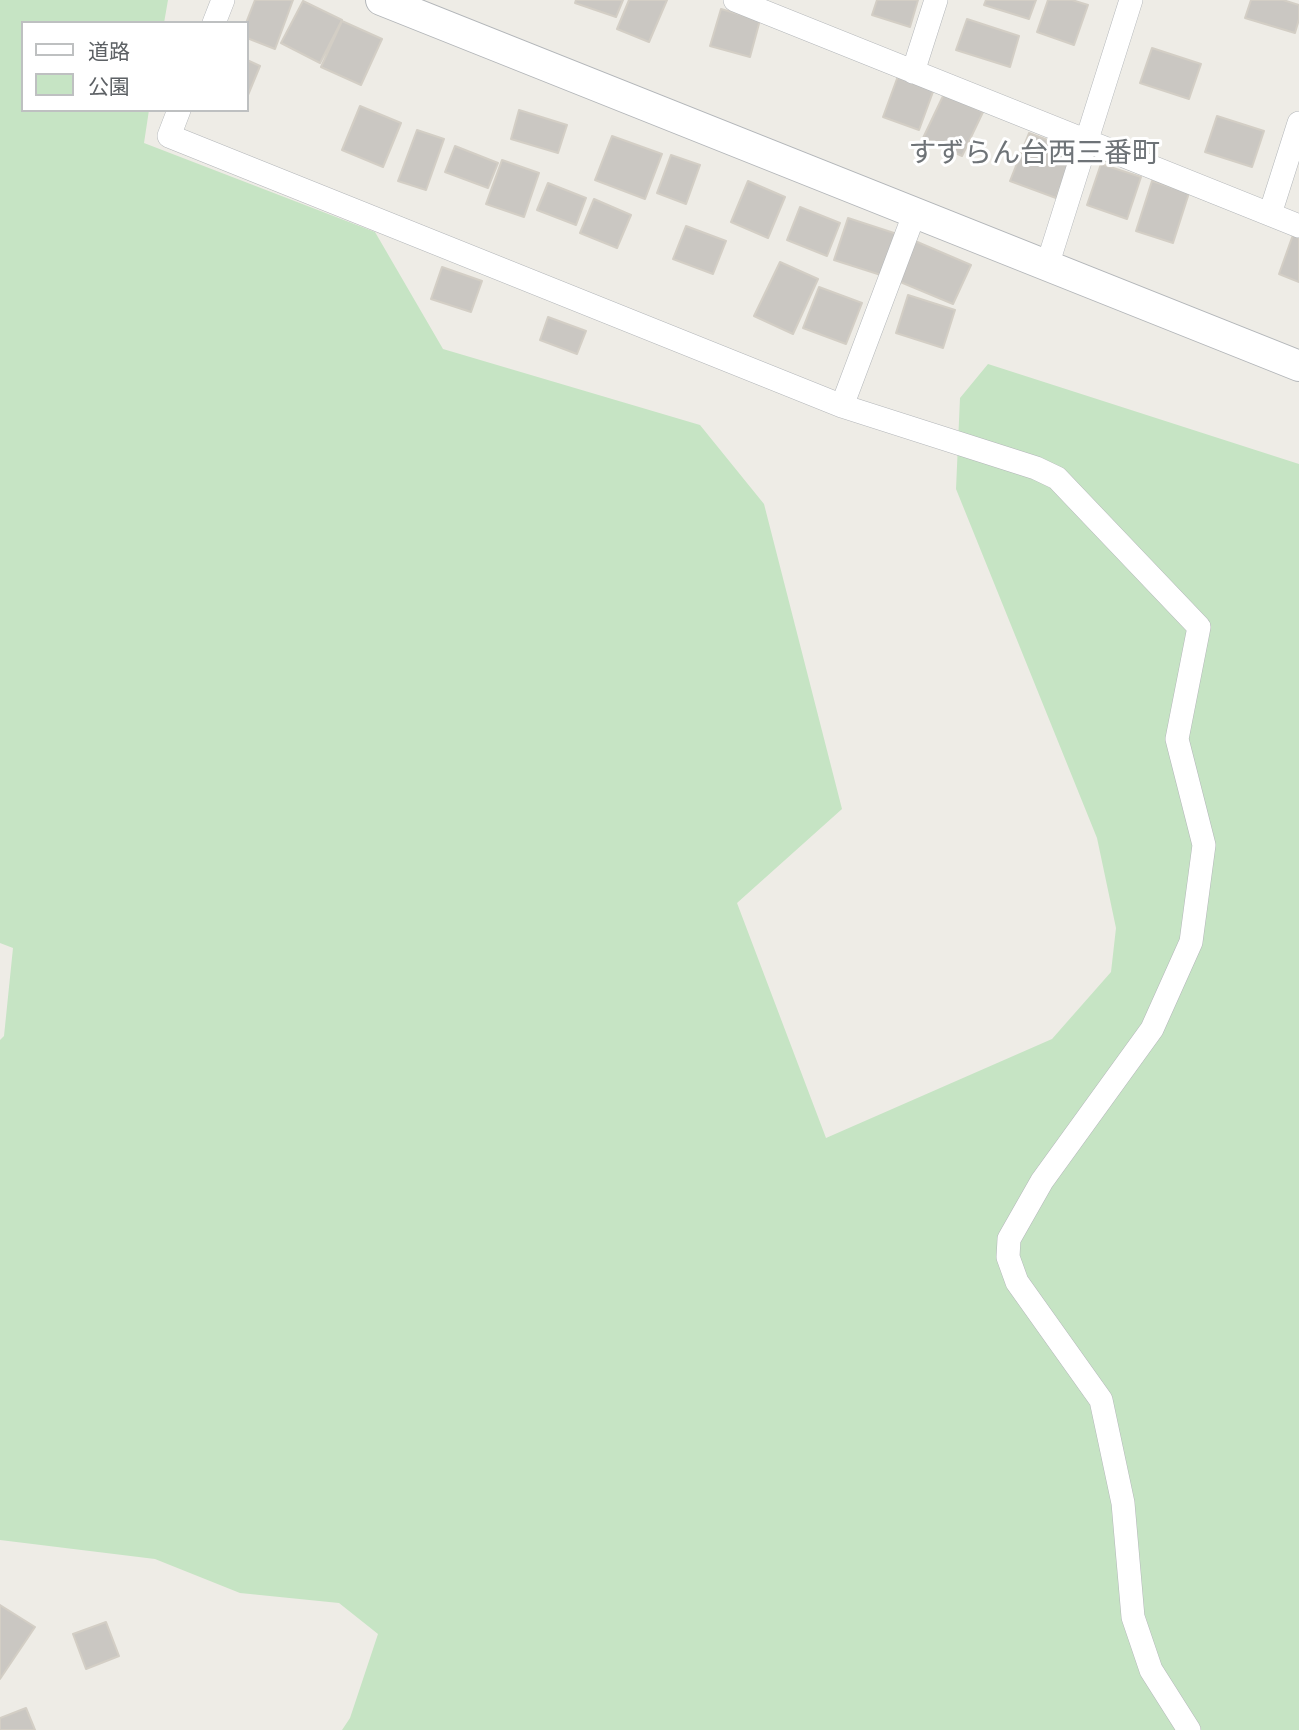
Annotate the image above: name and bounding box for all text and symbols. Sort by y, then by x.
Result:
legend [21,21,248,112]
text: 道路 [88,40,130,64]
text: 公園 [88,75,130,99]
district label: すずらん台西三番町 [908,138,1160,172]

